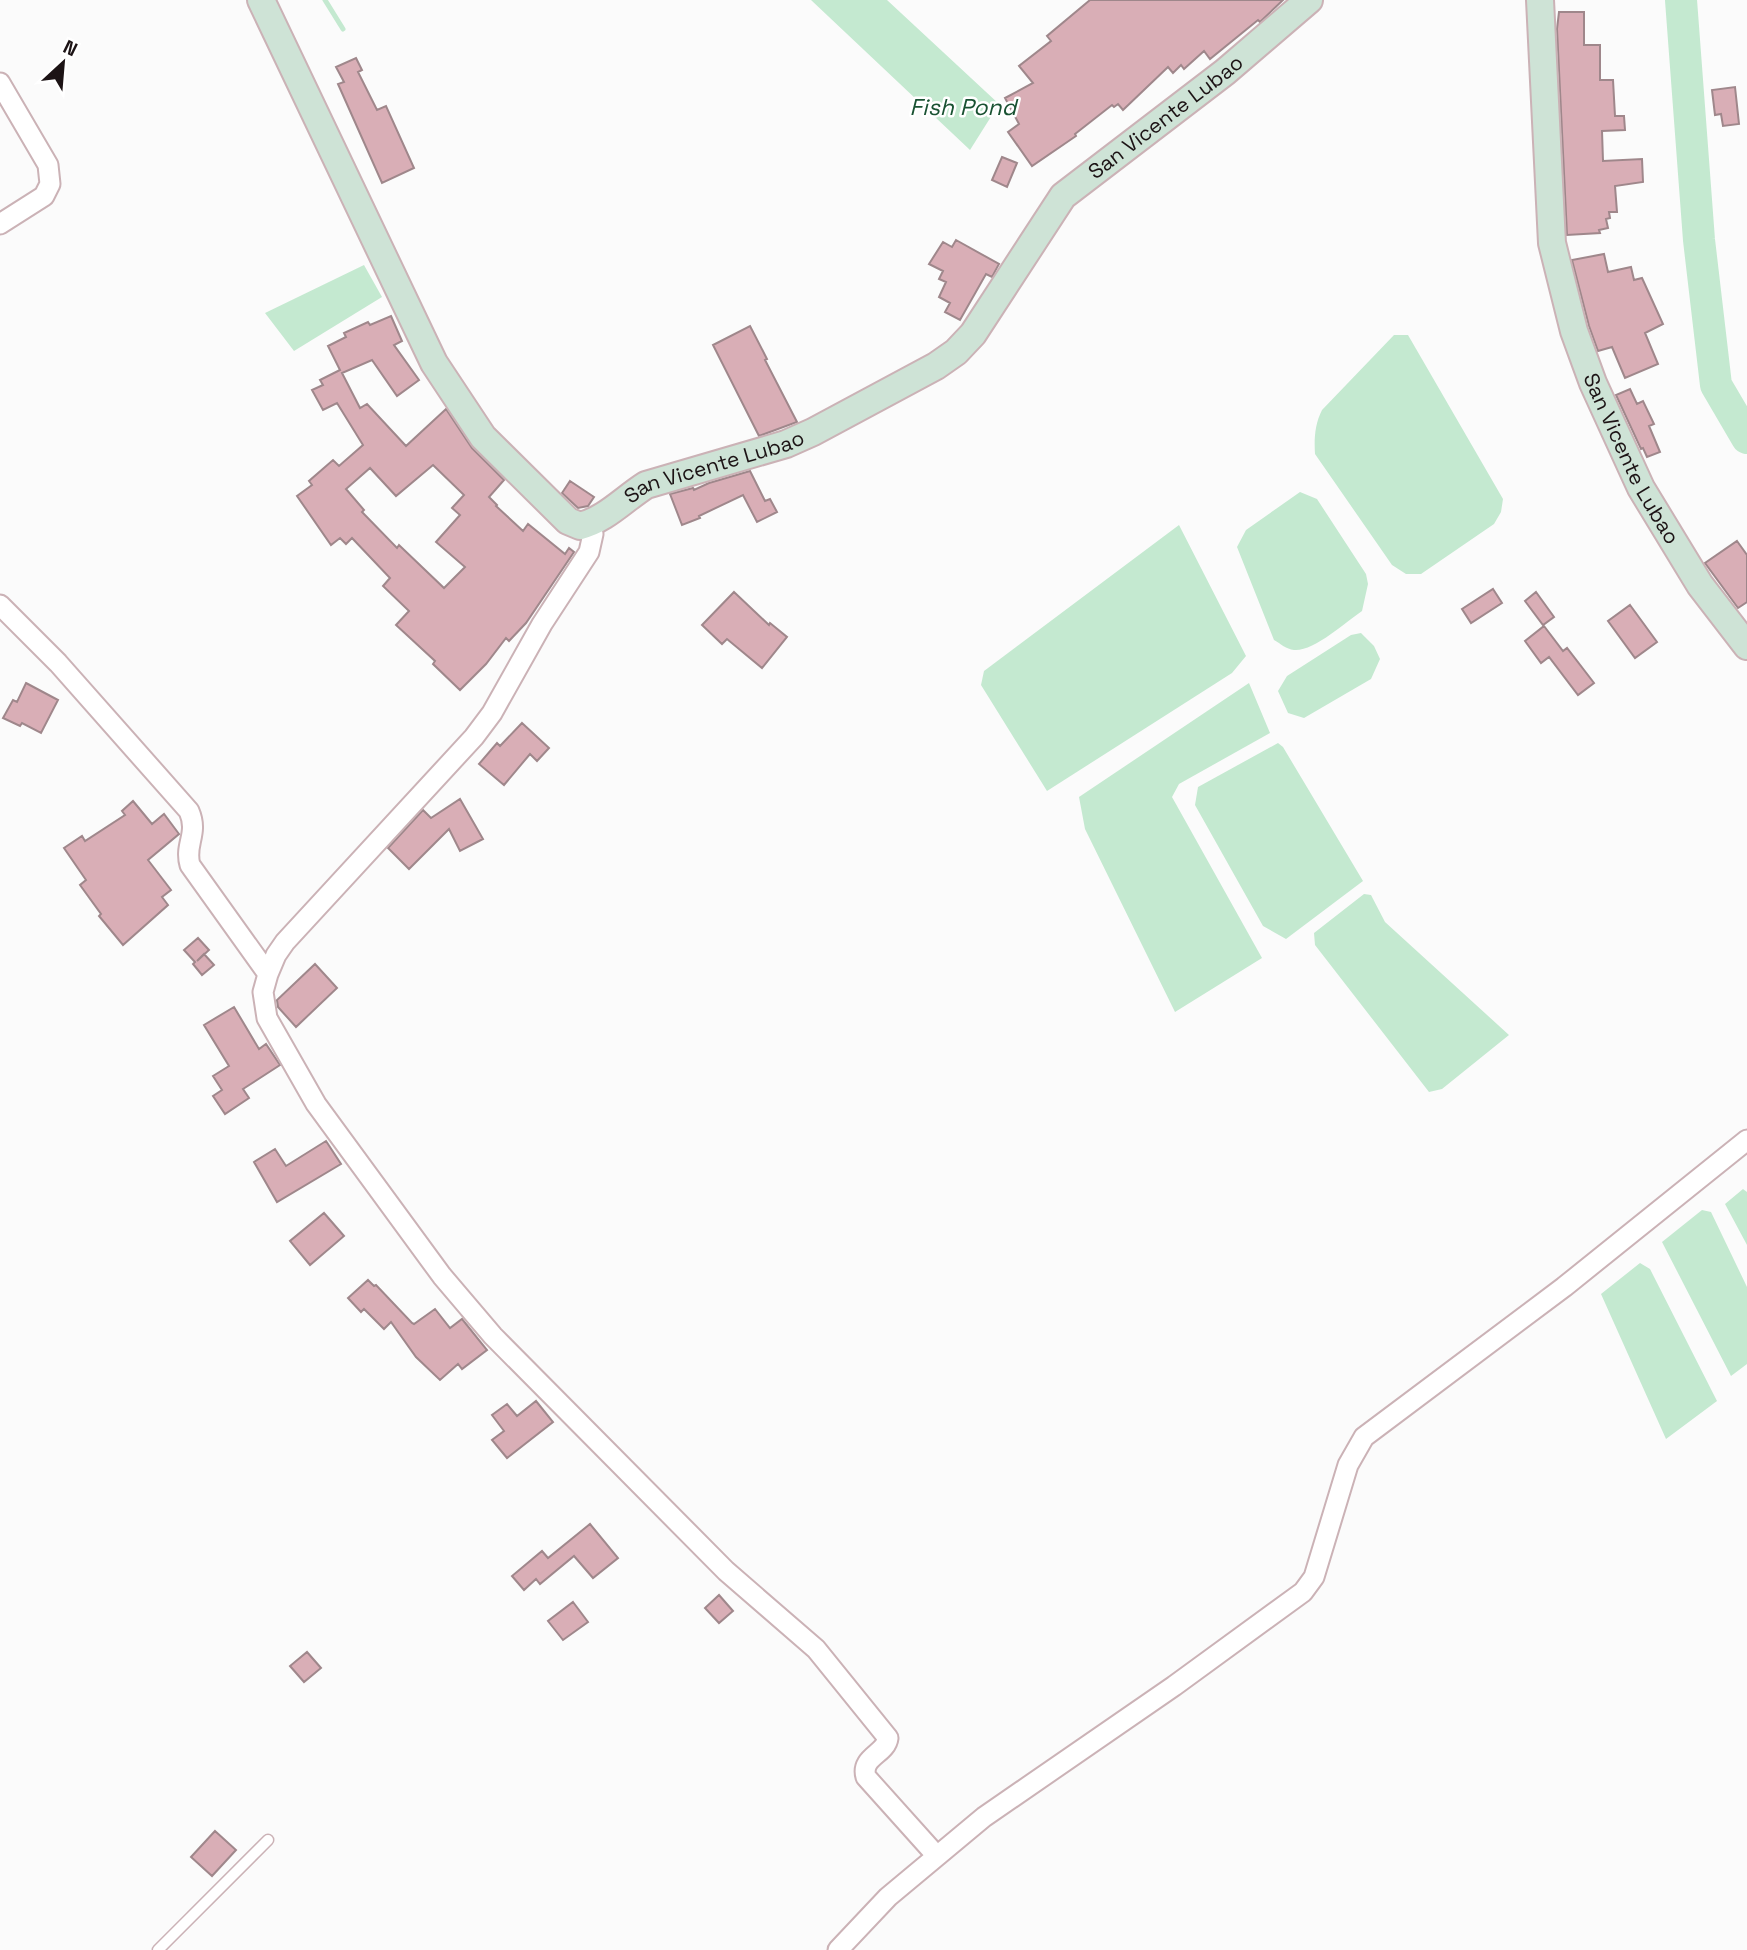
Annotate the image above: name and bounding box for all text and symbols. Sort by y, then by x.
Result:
north arrow [28,28,98,98]
text: N [59,34,81,62]
street label: San Vicente Lubao [1083,49,1248,185]
water label: Fish Pond [910,92,1019,122]
street label: San Vicente Lubao [1578,369,1686,549]
street label: San Vicente Lubao [618,424,808,509]

